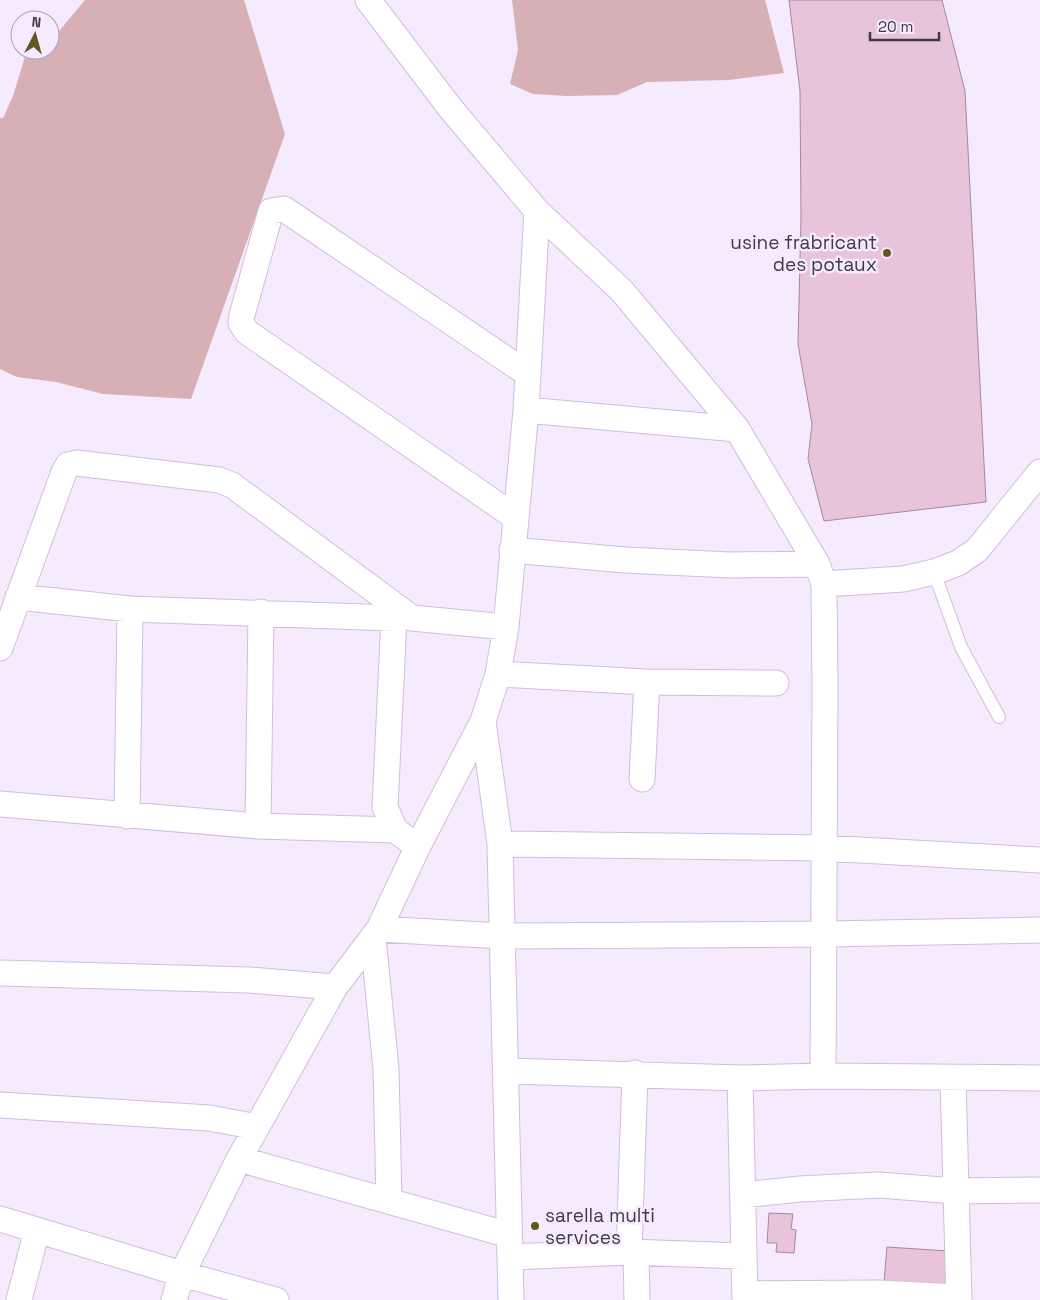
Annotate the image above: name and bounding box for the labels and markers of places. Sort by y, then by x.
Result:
place label: usine frabricant des potaux [730,230,877,277]
marker: usine frabricant des potaux [881,247,893,259]
place label: sarella multi services [545,1203,655,1250]
marker: sarella multi services [529,1220,541,1232]

